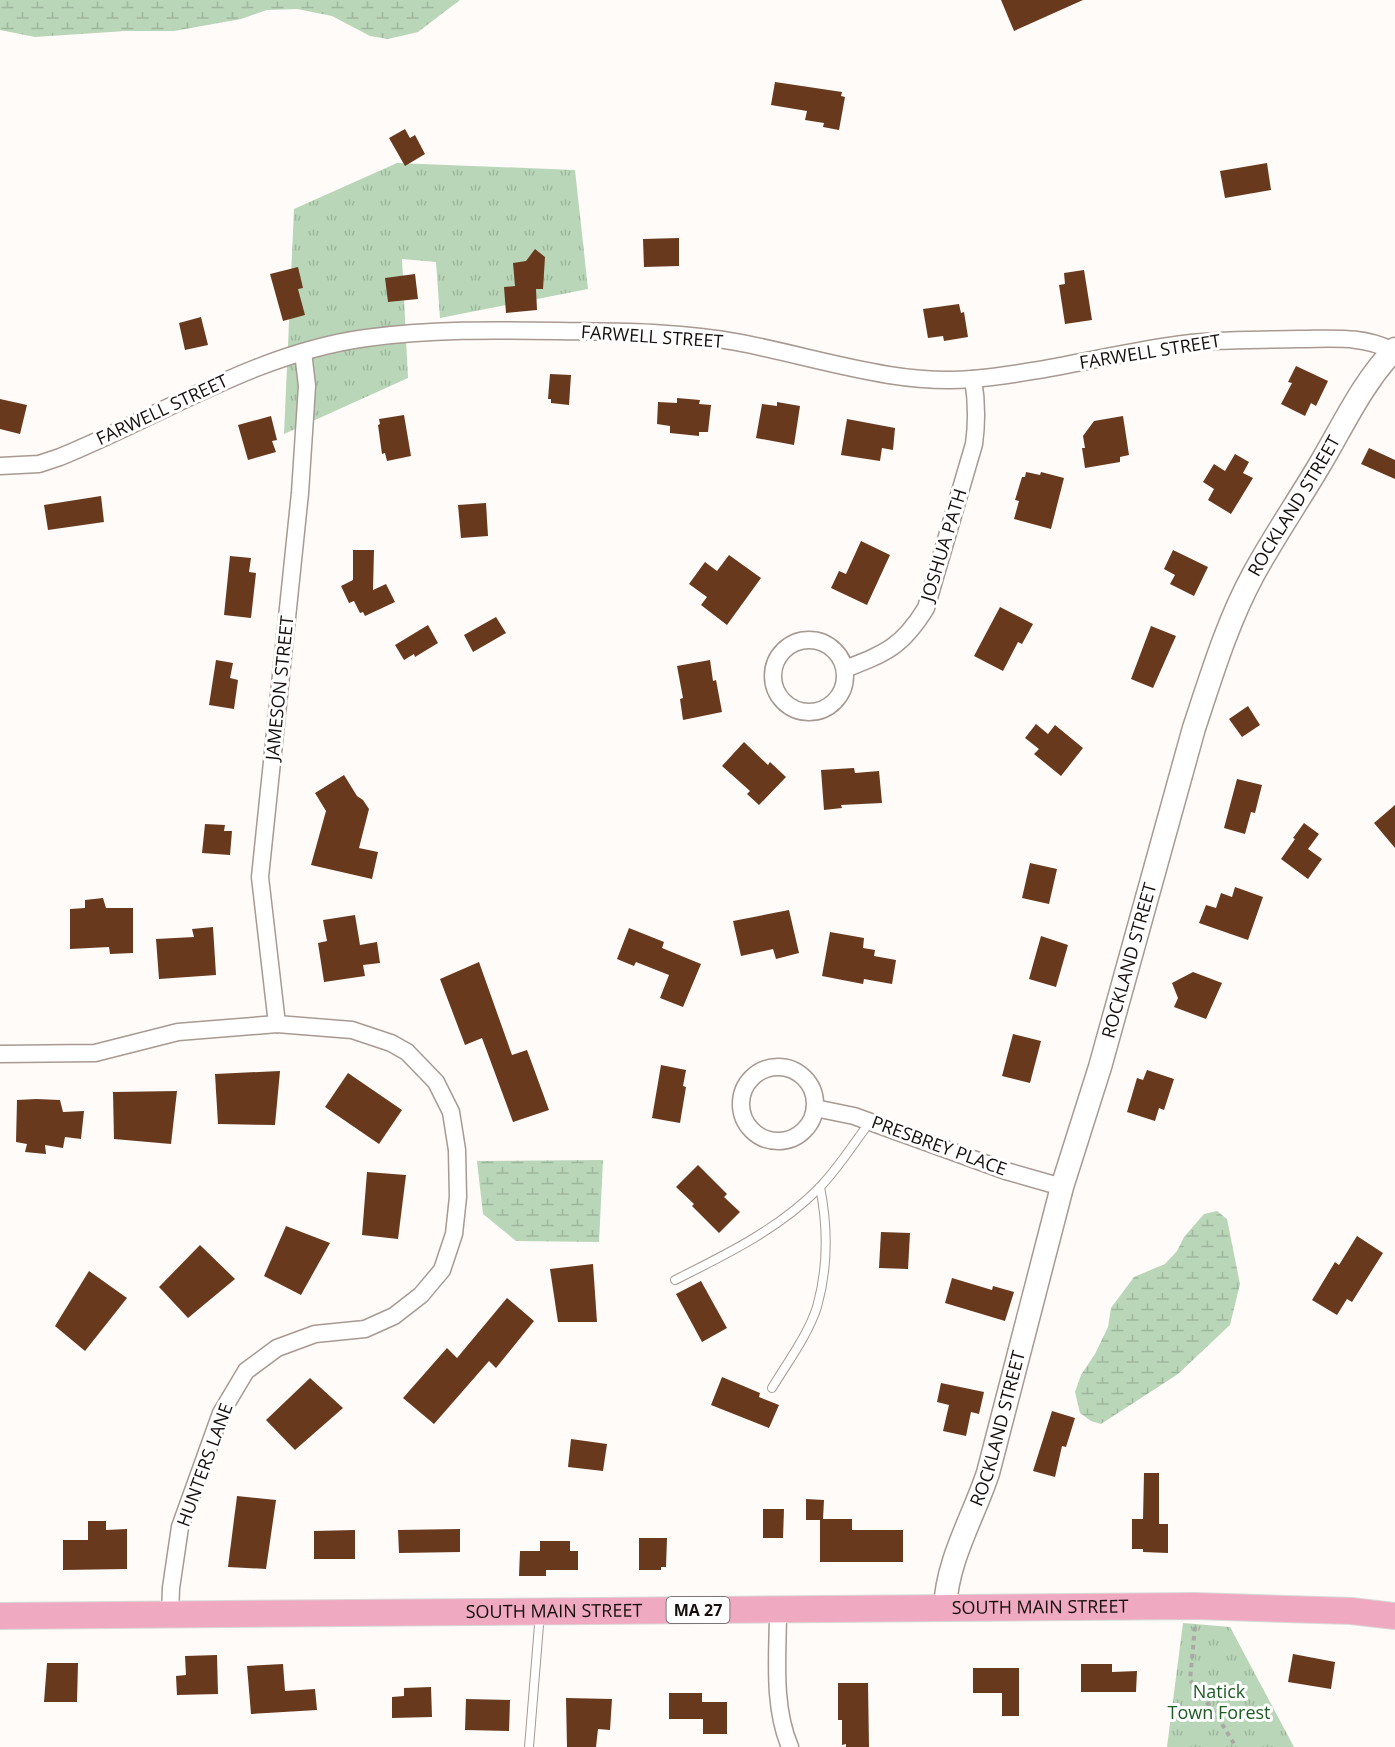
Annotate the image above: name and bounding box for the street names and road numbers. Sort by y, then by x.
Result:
street label: FARWELL STREET [580,319,724,353]
street label: FARWELL STREET [1078,328,1222,374]
street label: FARWELL STREET [92,368,231,450]
street label: ROCKLAND STREET [1242,431,1345,580]
street label: JOSHUA PATH [914,485,972,606]
street label: JAMESON STREET [259,614,299,763]
street label: ROCKLAND STREET [1096,880,1162,1041]
street label: PRESBREY PLACE [868,1109,1010,1181]
street label: ROCKLAND STREET [964,1348,1030,1509]
street label: HUNTERS LANE [171,1400,238,1530]
street label: SOUTH MAIN STREET [952,1594,1128,1619]
road number: MA 27 [666,1597,730,1623]
street label: SOUTH MAIN STREET [466,1598,642,1623]

